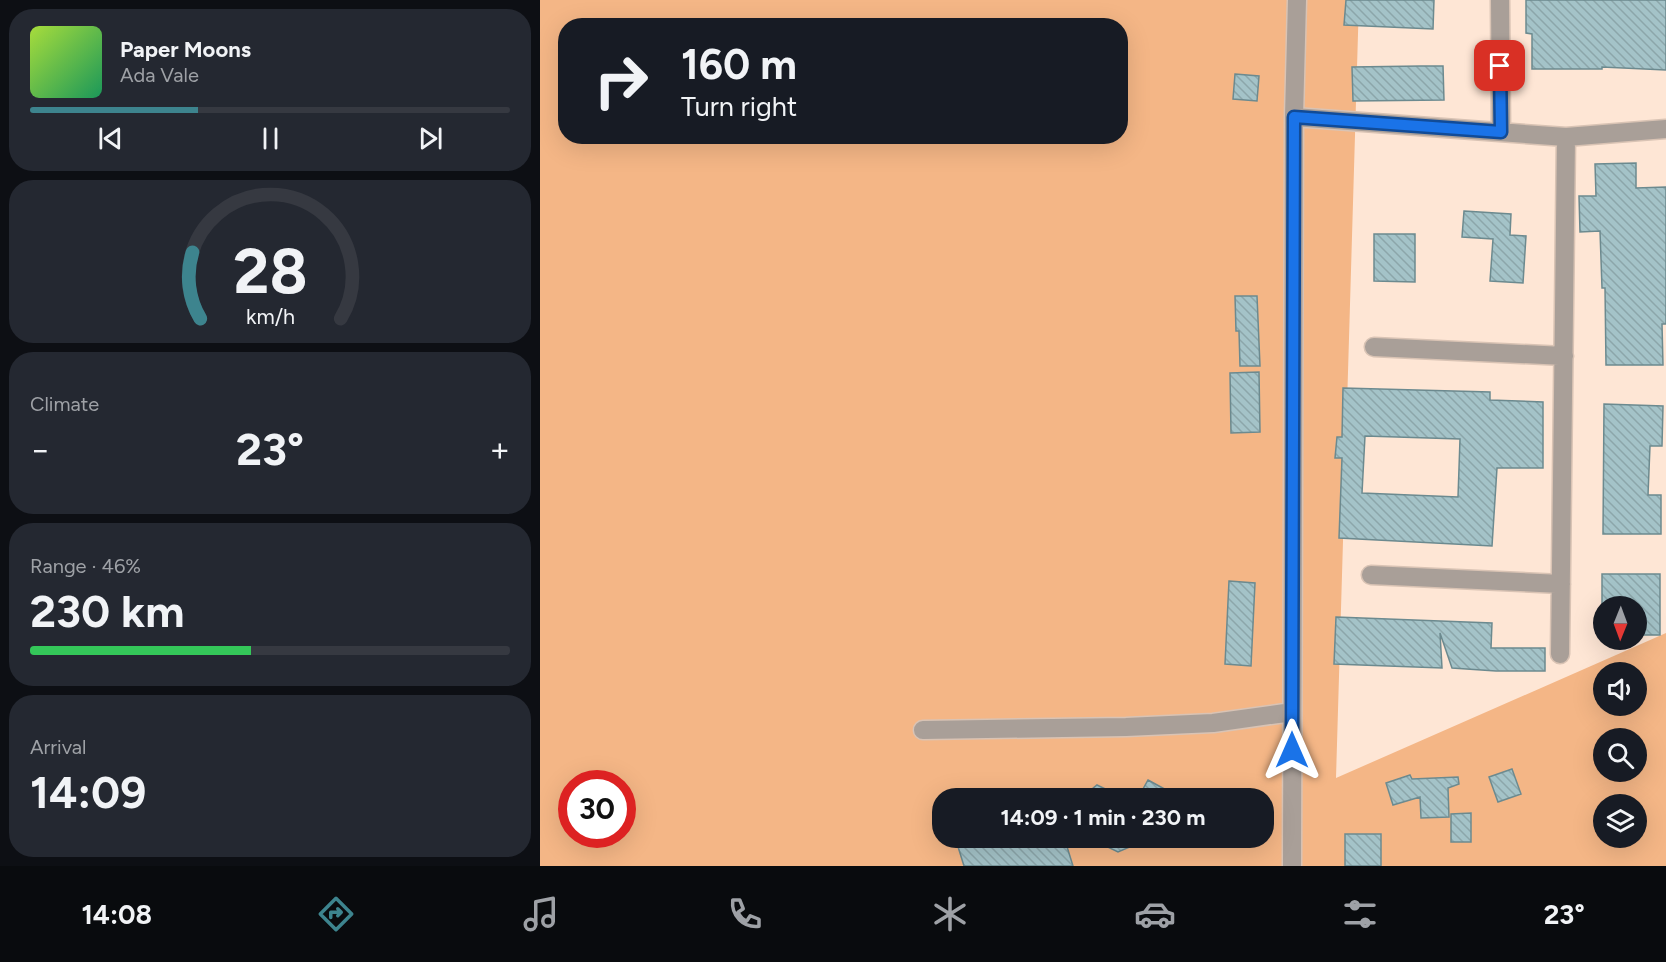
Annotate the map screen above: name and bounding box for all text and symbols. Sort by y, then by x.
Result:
text: Paper Moons [120,36,251,63]
text: 160 m [681,39,797,90]
pin [1474,40,1525,91]
icon: right [582,42,660,120]
icon: arrive [1483,49,1516,82]
text: Ada Vale [120,63,199,87]
text: Turn right [681,90,797,123]
icon: previous [94,122,127,155]
icon: pause [254,122,287,155]
icon: next [414,122,447,155]
text: 28 [233,234,307,309]
text: km/h [246,304,294,329]
text: Climate [30,392,99,416]
text: 23° [236,422,304,476]
text: − [30,430,51,469]
text: + [489,430,510,469]
text: Range · 46% [30,554,141,578]
text: 230 km [30,584,184,638]
north arrow [1593,596,1647,650]
map controls [1593,596,1647,848]
button: sound [1593,662,1647,716]
position arrow [1260,718,1324,782]
button: search [1593,728,1647,782]
text: Arrival [30,735,86,759]
text: 14:09 [30,765,146,819]
speed limit sign: 30 [558,770,636,848]
button: layers [1593,794,1647,848]
text: 14:09 · 1 min · 230 m [1001,804,1205,831]
icon: directions [315,893,357,935]
icon: music [520,893,562,935]
icon: phone [724,893,766,935]
icon: climate [929,893,971,935]
icon: car [1134,893,1176,935]
icon: filters [1339,893,1381,935]
text: 14:08 [81,898,152,931]
text: 23° [1544,898,1585,931]

